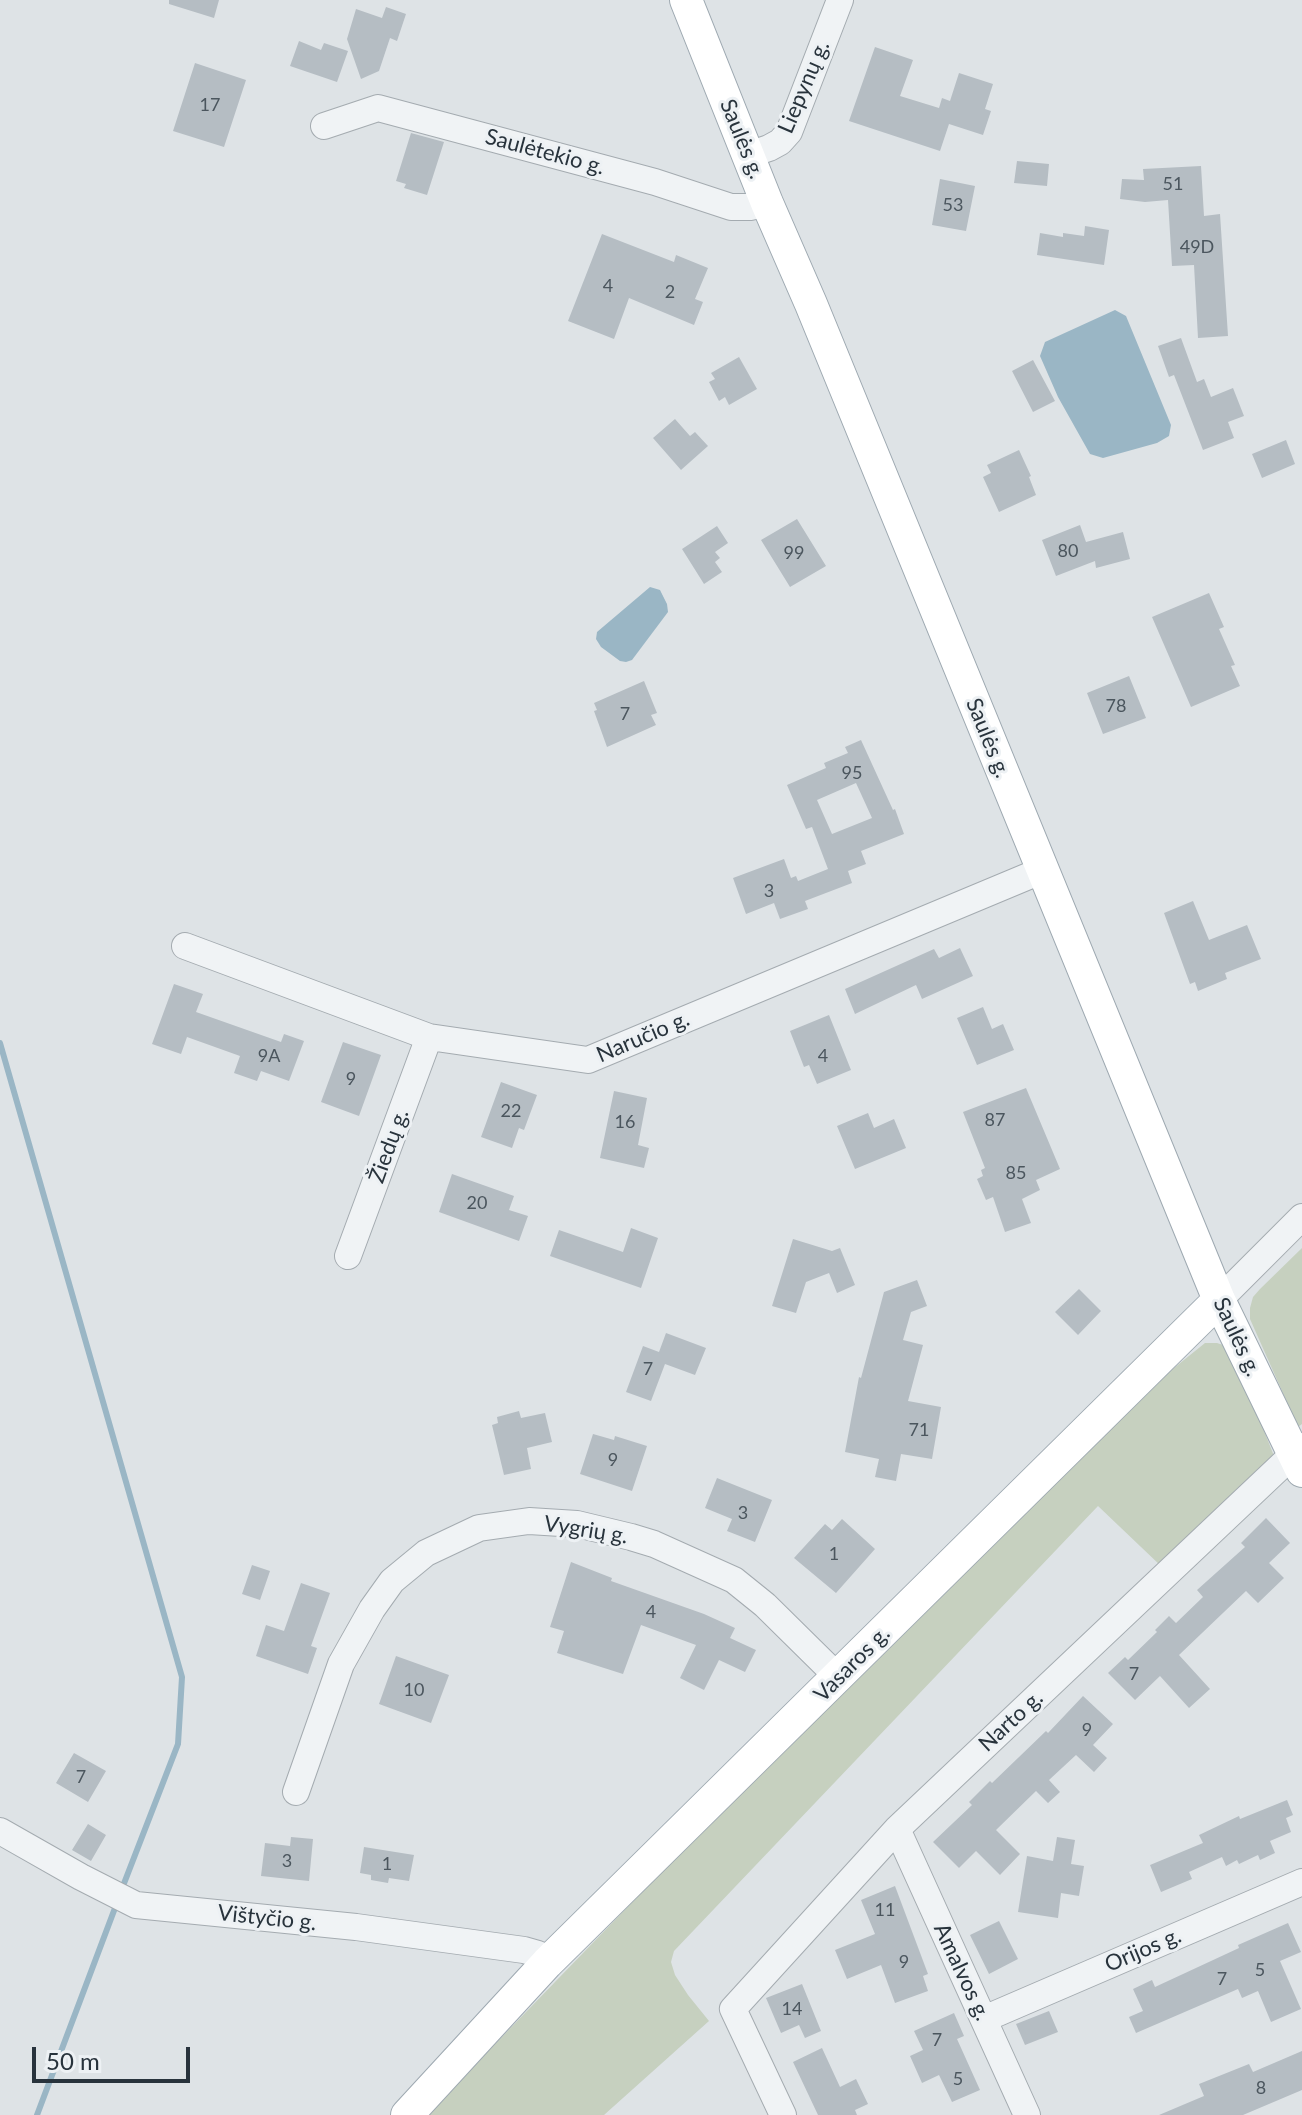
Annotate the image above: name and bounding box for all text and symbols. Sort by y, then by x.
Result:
street label: Liepynų g. [773,37,835,137]
house number: 17 [200,94,220,116]
street label: Saulės g. [714,95,770,183]
street label: Saulėtekio g. [482,123,608,181]
house number: 51 [1163,173,1183,195]
house number: 53 [943,194,963,216]
house number: 49D [1180,236,1214,258]
house number: 4 [603,275,613,297]
house number: 2 [665,281,675,303]
house number: 80 [1058,540,1078,562]
house number: 99 [784,542,804,564]
street label: Saulės g. [960,694,1016,782]
house number: 78 [1106,695,1126,717]
house number: 7 [620,703,630,725]
house number: 95 [842,762,862,784]
house number: 3 [764,880,774,902]
street label: Naručio g. [593,1006,693,1068]
house number: 9A [258,1045,280,1067]
house number: 4 [818,1045,828,1067]
house number: 9 [346,1068,356,1090]
house number: 22 [501,1100,521,1122]
street label: Žiedų g. [363,1105,415,1187]
house number: 87 [985,1109,1005,1131]
house number: 16 [615,1111,635,1133]
house number: 85 [1006,1162,1026,1184]
house number: 20 [467,1192,487,1214]
street label: Saulės g. [1207,1294,1267,1380]
house number: 7 [643,1358,653,1380]
house number: 71 [909,1419,929,1441]
house number: 9 [608,1449,618,1471]
house number: 3 [738,1502,748,1524]
street label: Vygrių g. [542,1510,630,1550]
house number: 1 [829,1543,839,1565]
house number: 4 [646,1601,656,1623]
street label: Vasaros g. [809,1621,895,1707]
house number: 7 [1129,1663,1139,1685]
house number: 10 [404,1679,424,1701]
street label: Narto g. [973,1685,1049,1757]
house number: 9 [1082,1719,1092,1741]
house number: 7 [76,1766,86,1788]
house number: 3 [282,1850,292,1872]
house number: 1 [382,1853,392,1875]
house number: 11 [875,1899,895,1921]
street label: Vištyčio g. [216,1900,318,1936]
street label: Amalvos g. [928,1919,996,2025]
street label: Orijos g. [1101,1922,1185,1978]
house number: 9 [899,1951,909,1973]
house number: 5 [1255,1959,1265,1981]
house number: 7 [1217,1968,1227,1990]
house number: 14 [782,1998,802,2020]
house number: 7 [932,2029,942,2051]
scale bar [36,2031,194,2081]
text: 50 m [46,2046,100,2075]
house number: 5 [953,2068,963,2090]
house number: 8 [1256,2077,1266,2099]

